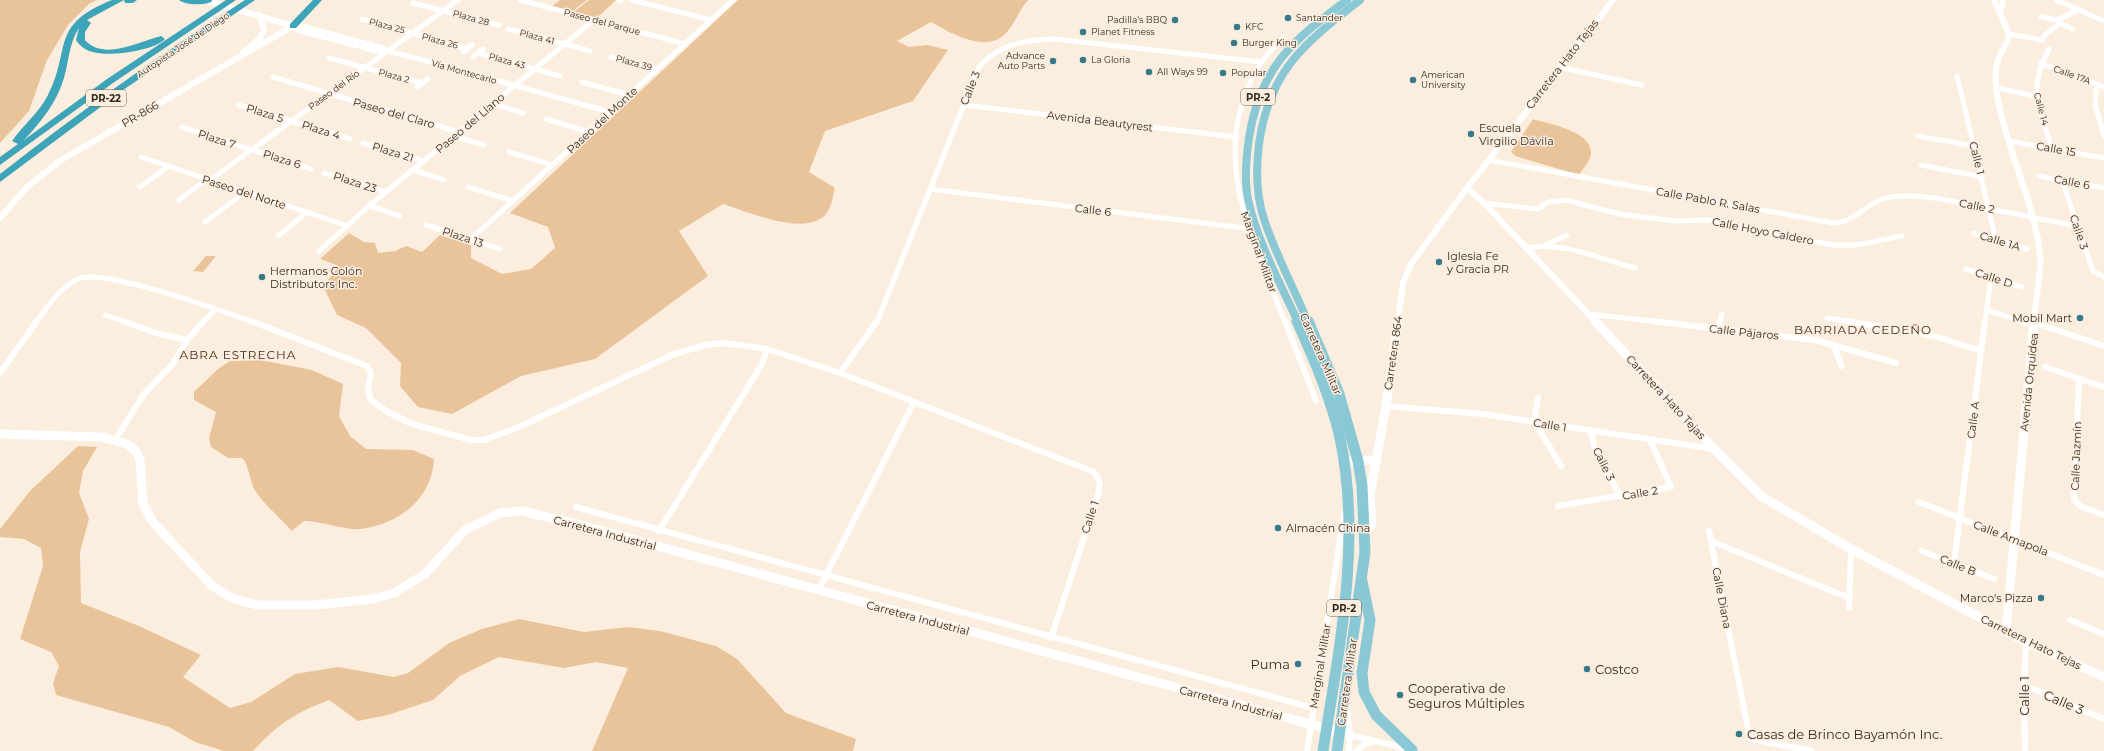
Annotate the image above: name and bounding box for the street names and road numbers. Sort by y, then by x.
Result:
street label: Paseo del Parque [563,6,642,37]
street label: Plaza 28 [452,7,491,28]
street label: Autopista José de Diego [134,9,231,80]
street label: Plaza 25 [368,15,406,36]
street label: Carretera Hato Tejas [1523,16,1602,112]
street label: Plaza 41 [519,27,556,46]
street label: Plaza 26 [421,30,460,51]
street label: Plaza 43 [488,50,527,71]
street label: Plaza 39 [615,52,654,73]
street label: Vía Montecarlo [430,57,498,86]
street label: Calle 17A [2052,63,2093,86]
street label: Plaza 2 [377,66,411,85]
street label: Paseo del Río [306,67,362,112]
street label: Calle 3 [957,69,983,107]
street label: Paseo del Monte [564,83,641,156]
road number: PR-2 [1241,89,1275,105]
road number: PR-22 [86,90,126,106]
street label: Paseo del Llano [432,90,508,156]
street label: Calle 14 [2032,91,2051,126]
street label: Paseo del Claro [352,95,437,131]
street label: PR-866 [119,98,161,130]
street label: Plaza 5 [245,101,285,125]
street label: Avenida Beautyrest [1046,108,1154,135]
street label: Plaza 4 [300,118,343,143]
street label: Plaza 7 [196,126,238,152]
street label: Plaza 21 [371,139,415,165]
street label: Calle 15 [2035,139,2077,159]
street label: Calle 1 [1966,140,1988,176]
street label: Plaza 6 [261,147,303,171]
street label: Plaza 23 [332,168,378,196]
street label: Paseo del Norte [200,172,288,212]
street label: Calle 6 [2053,172,2091,192]
street label: Calle Pablo R. Salas [1655,184,1762,216]
street label: Calle 2 [1958,196,1996,216]
street label: Calle 6 [1074,201,1112,219]
street label: Marginal Militar [1238,209,1280,295]
street label: Calle 3 [2067,213,2091,251]
street label: Calle Hoyo Caldero [1711,214,1815,248]
street label: Plaza 13 [441,224,485,250]
street label: Calle 1A [1978,228,2022,254]
street label: Calle D [1973,265,2015,291]
street label: Carretera Militar [1297,311,1345,397]
street label: Carretera 864 [1381,314,1405,391]
street label: Calle Pájaros [1708,321,1780,343]
street label: Avenida Orquídea [2017,332,2041,432]
street label: Carretera Hato Tejas [1623,352,1709,443]
street label: Calle A [1964,400,1982,439]
street label: Calle 1 [1532,415,1568,435]
street label: Calle Jazmín [2068,421,2084,491]
street label: Calle 3 [1590,445,1618,483]
street label: Calle 2 [1621,483,1659,503]
street label: Calle 1 [1078,499,1102,535]
street label: Carretera Industrial [552,513,658,553]
street label: Calle Amapola [1971,517,2051,559]
street label: Calle B [1938,551,1978,579]
street label: Calle Diana [1709,566,1735,630]
street label: Carretera Industrial [865,598,971,638]
road number: PR-2 [1327,600,1361,616]
street label: Carretera Hato Tejas [1978,612,2084,673]
street label: Marginal Militar [1306,622,1334,710]
street label: Carretera Militar [1334,637,1360,727]
street label: Calle 1 [2016,676,2032,716]
street label: Carretera Industrial [1178,683,1284,723]
street label: Calle 3 [2041,686,2087,718]

